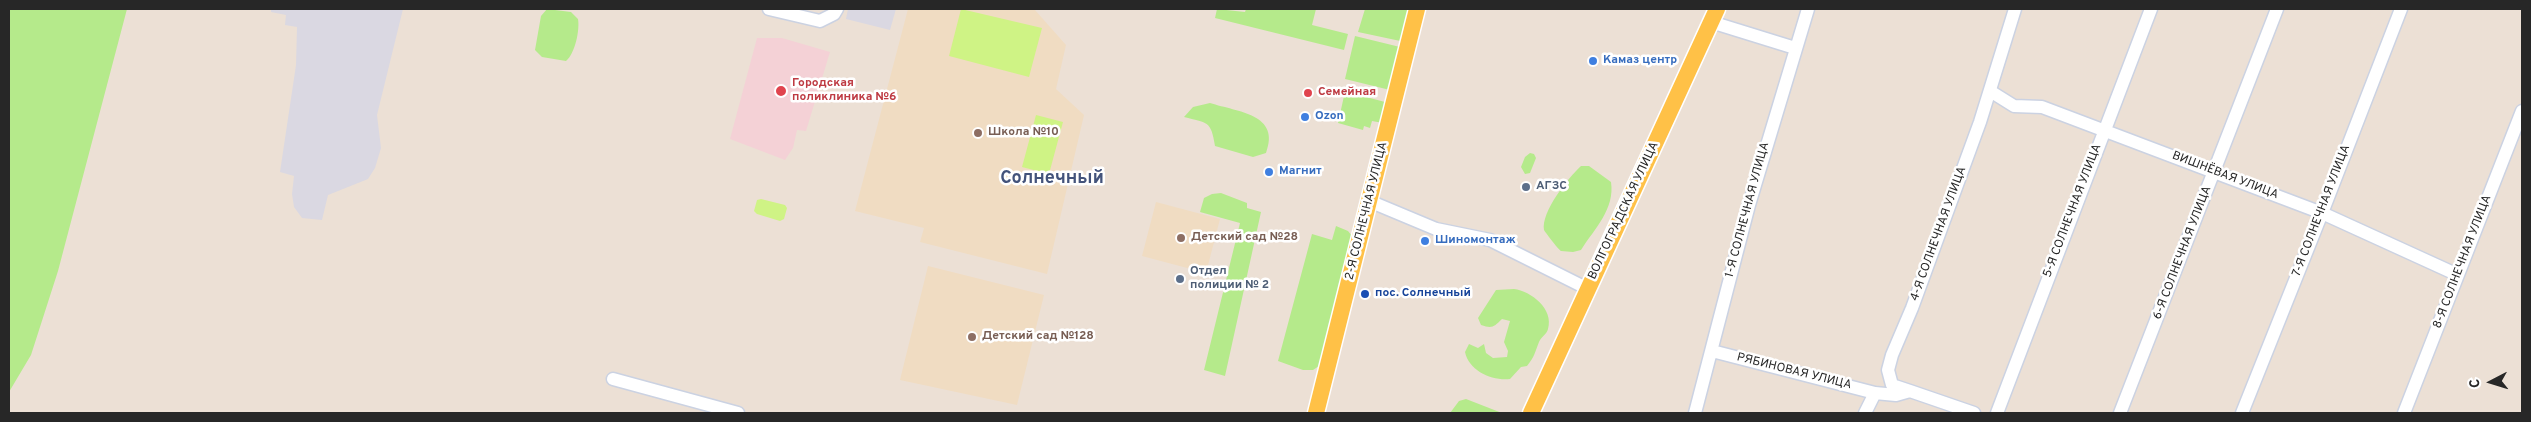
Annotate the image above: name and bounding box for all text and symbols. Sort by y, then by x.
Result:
place label: Камаз центр [1603,54,1677,68]
marker: Камаз центр [1587,55,1599,67]
place label: Городская поликлиника №6 [792,77,896,105]
marker: Городская поликлиника №6 [774,84,788,98]
place label: Семейная [1318,86,1376,100]
marker: Семейная [1302,87,1314,99]
place label: Ozon [1315,110,1344,124]
marker: Ozon [1299,111,1311,123]
place label: Школа №10 [988,126,1059,140]
marker: Школа №10 [972,127,984,139]
street label: 2-Я СОЛНЕЧНАЯ УЛИЦА [1343,140,1391,282]
street label: ВОЛГОГРАДСКАЯ УЛИЦА [1586,140,1662,282]
street label: 1-Я СОЛНЕЧНАЯ УЛИЦА [1723,141,1773,279]
street label: 5-Я СОЛНЕЧНАЯ УЛИЦА [2041,142,2105,280]
street label: 7-Я СОЛНЕЧНАЯ УЛИЦА [2290,143,2354,279]
street label: ВИШНЁВАЯ УЛИЦА [2170,149,2280,203]
place label: Магнит [1279,165,1322,179]
street label: 4-Я СОЛНЕЧНАЯ УЛИЦА [1908,165,1970,303]
marker: Магнит [1263,166,1275,178]
district label: Солнечный [1000,168,1104,190]
place label: АГЗС [1536,180,1567,194]
marker: АГЗС [1520,181,1532,193]
street label: 6-Я СОЛНЕЧНАЯ УЛИЦА [2151,184,2215,322]
street label: 8-Я СОЛНЕЧНАЯ УЛИЦА [2431,193,2495,331]
place label: Детский сад №28 [1191,231,1298,245]
marker: Детский сад №28 [1175,232,1187,244]
place label: Шиномонтаж [1435,234,1516,248]
marker: Шиномонтаж [1419,235,1431,247]
place label: Отдел полиции № 2 [1190,265,1269,293]
marker: Отдел полиции № 2 [1174,273,1186,285]
place label: пос. Солнечный [1375,287,1471,301]
marker: пос. Солнечный [1359,288,1371,300]
place label: Детский сад №128 [982,330,1094,344]
marker: Детский сад №128 [966,331,978,343]
street label: РЯБИНОВАЯ УЛИЦА [1735,351,1853,393]
north arrow [2466,357,2516,407]
text: С [2467,378,2484,389]

